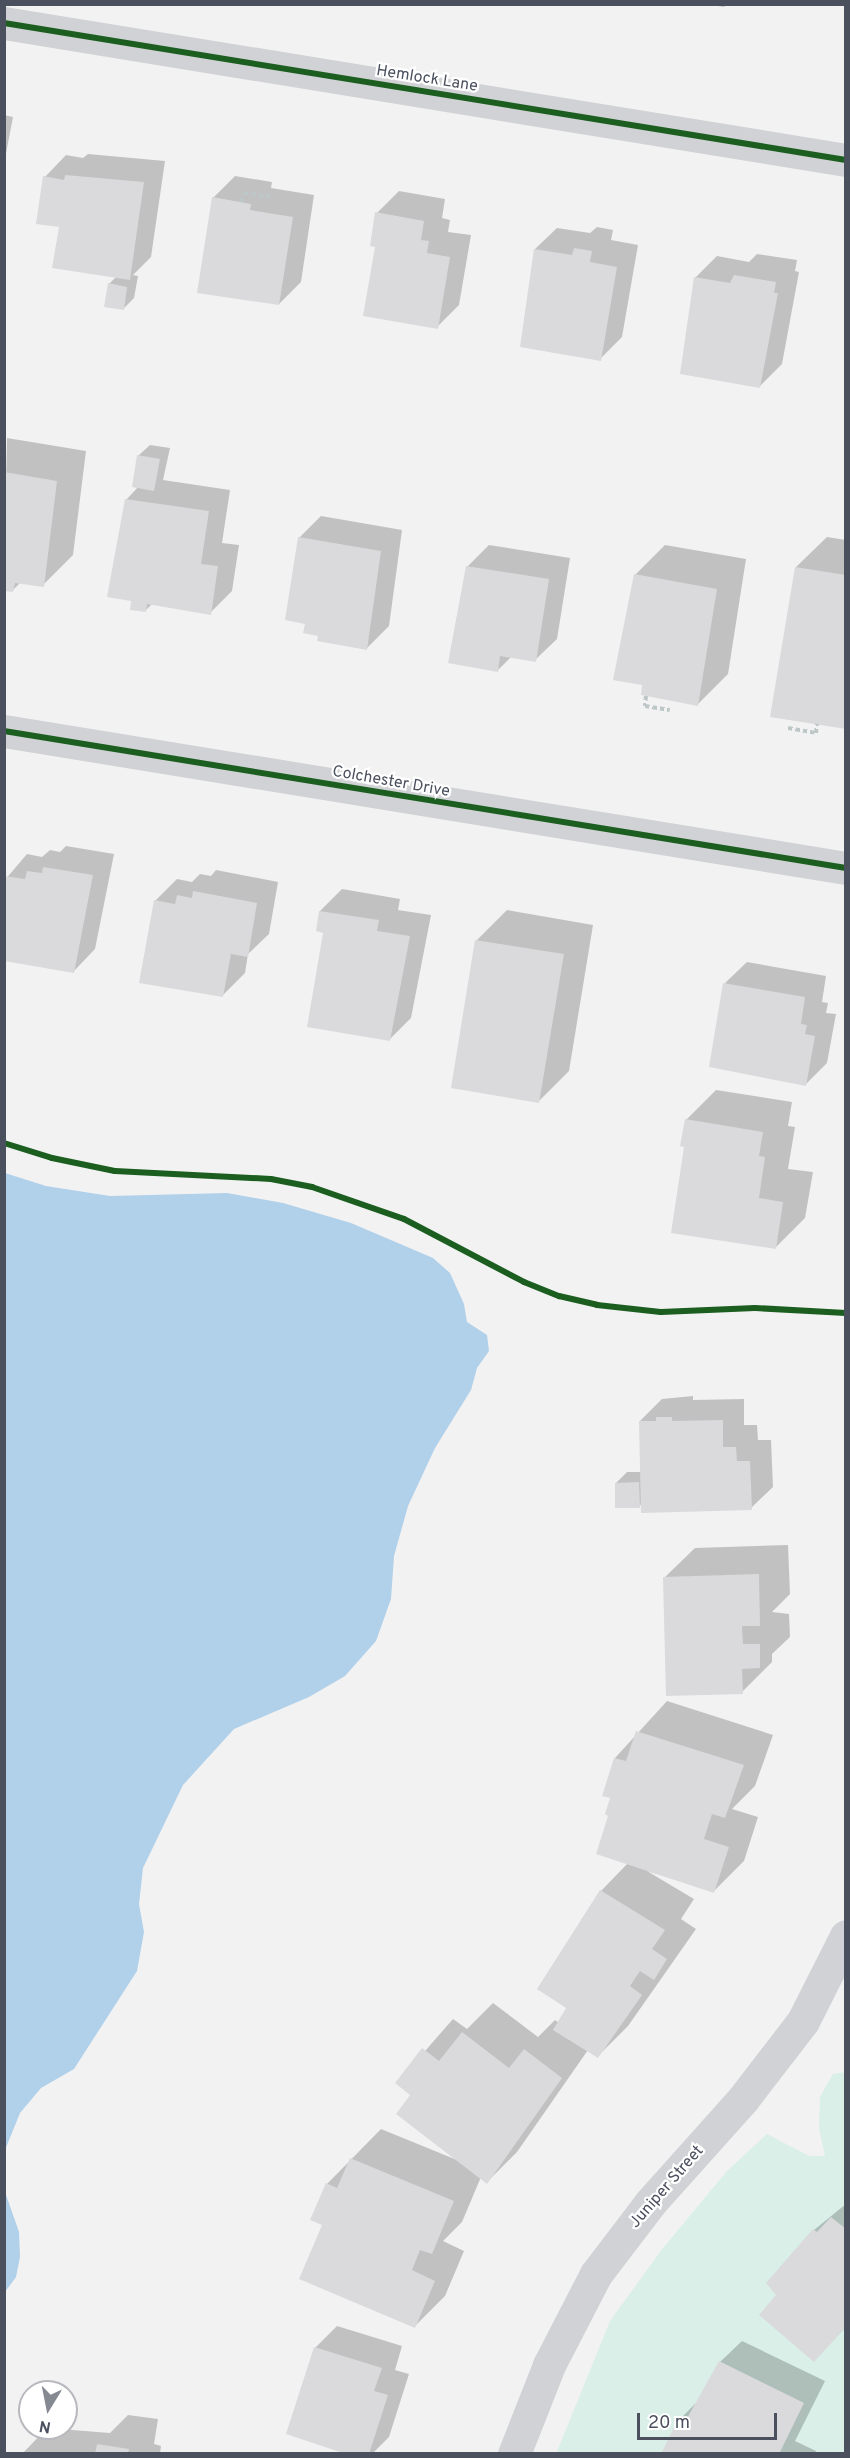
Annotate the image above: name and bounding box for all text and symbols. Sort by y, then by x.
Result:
street label: Hemlock Lane [375,61,479,97]
street label: Colchester Drive [331,762,451,802]
street label: Juniper Street [626,2142,708,2232]
north arrow [18,2380,78,2440]
scale bar [640,2401,780,2439]
text: 20 m [648,2412,690,2435]
text: N [38,2415,53,2437]

